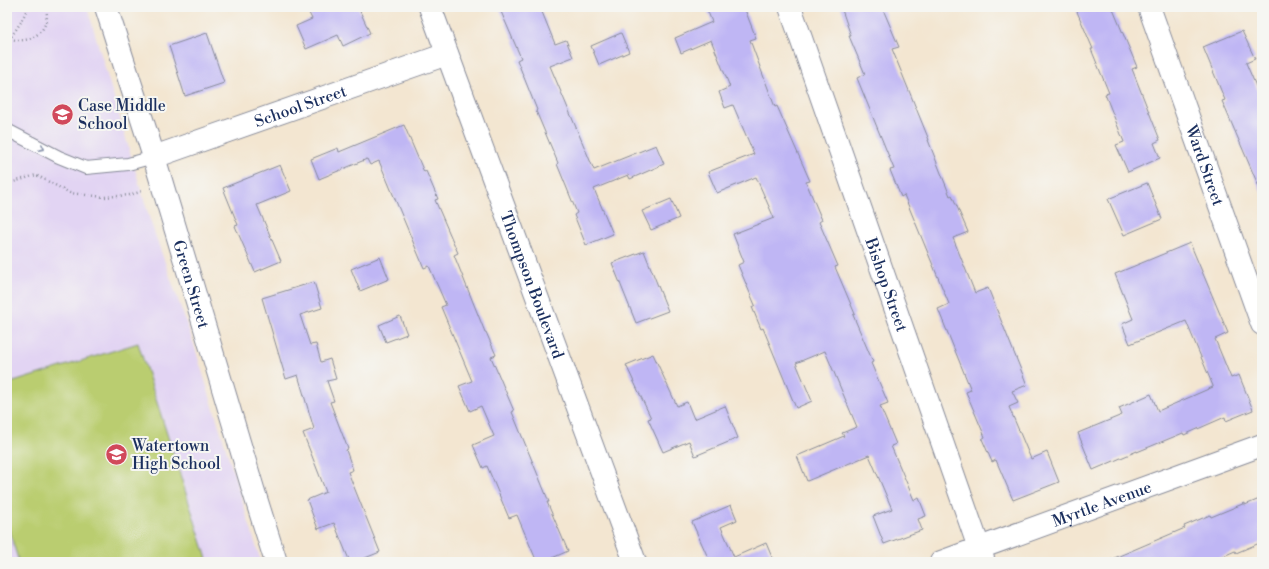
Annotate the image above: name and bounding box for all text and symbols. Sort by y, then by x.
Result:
street label: School Street [252,81,350,132]
place label: Case Middle School [78,96,166,134]
school or university icon: Case Middle School [50,101,76,127]
street label: Ward Street [1181,122,1228,209]
one-way arrow [37,143,45,151]
street label: Thompson Boulevard [495,209,568,361]
street label: Bishop Street [860,234,912,335]
street label: Green Street [168,238,214,331]
place label: Watertown High School [131,436,221,474]
school or university icon: Watertown High School [104,441,130,467]
street label: Myrtle Avenue [1050,477,1154,532]

